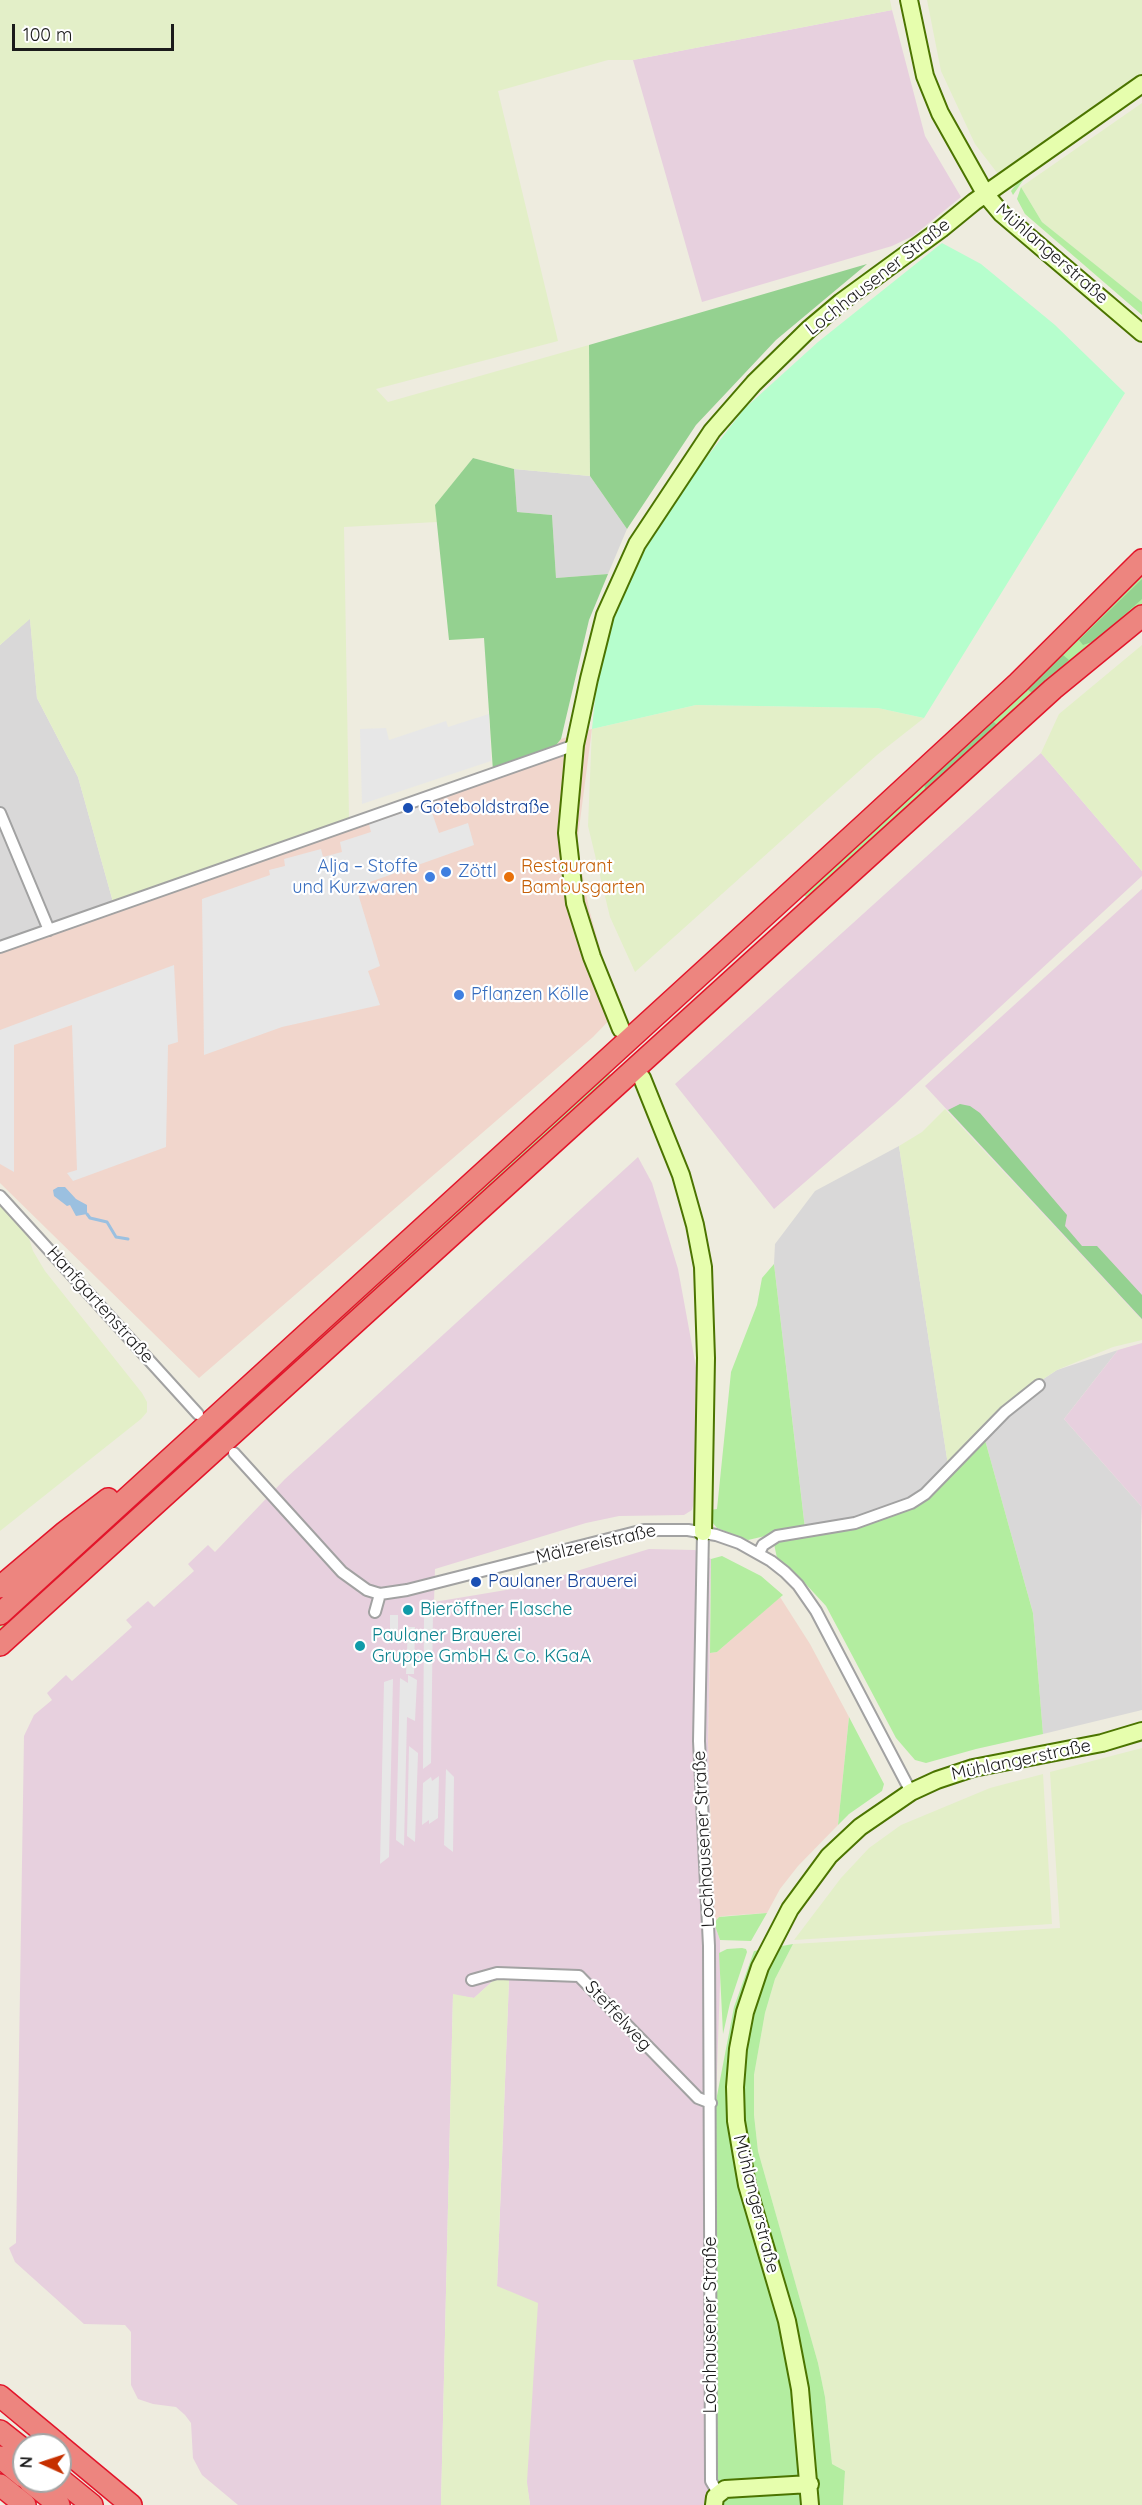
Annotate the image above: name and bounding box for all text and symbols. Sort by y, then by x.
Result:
scale bar [15,12,177,50]
text: 100 m [23,23,72,46]
street label: Mühlangerstraße [991,199,1113,309]
street label: Lochhausener Straße [802,214,954,340]
place label: Goteboldstraße [420,797,549,819]
marker: Goteboldstraße [401,801,415,815]
place label: Alja – Stoffe und Kurzwaren [292,856,418,898]
place label: Restaurant Bambusgarten [521,856,645,898]
place label: Zöttl [458,861,497,883]
marker: Zöttl [439,865,453,879]
marker: Alja – Stoffe und Kurzwaren [423,870,437,884]
marker: Restaurant Bambusgarten [502,870,516,884]
place label: Pflanzen Kölle [471,984,589,1006]
marker: Pflanzen Kölle [452,988,466,1002]
street label: Hanfgartenstraße [42,1242,158,1368]
street label: Mälzereistraße [534,1520,658,1568]
place label: Paulaner Brauerei [488,1571,637,1593]
marker: Paulaner Brauerei [469,1575,483,1589]
place label: Bieröffner Flasche [420,1599,572,1621]
marker: Bieröffner Flasche [401,1603,415,1617]
place label: Paulaner Brauerei Gruppe GmbH & Co. KGaA [372,1625,592,1668]
marker: Paulaner Brauerei Gruppe GmbH & Co. KGaA [353,1639,367,1653]
street label: Mühlangerstraße [949,1735,1093,1785]
street label: Lochhausener Straße [689,1750,719,1928]
street label: Steffelweg [580,1976,656,2056]
street label: Mühlangerstraße [728,2132,784,2276]
street label: Lochhausener Straße [700,2236,722,2414]
north arrow [12,2433,72,2493]
text: N [16,2456,36,2469]

